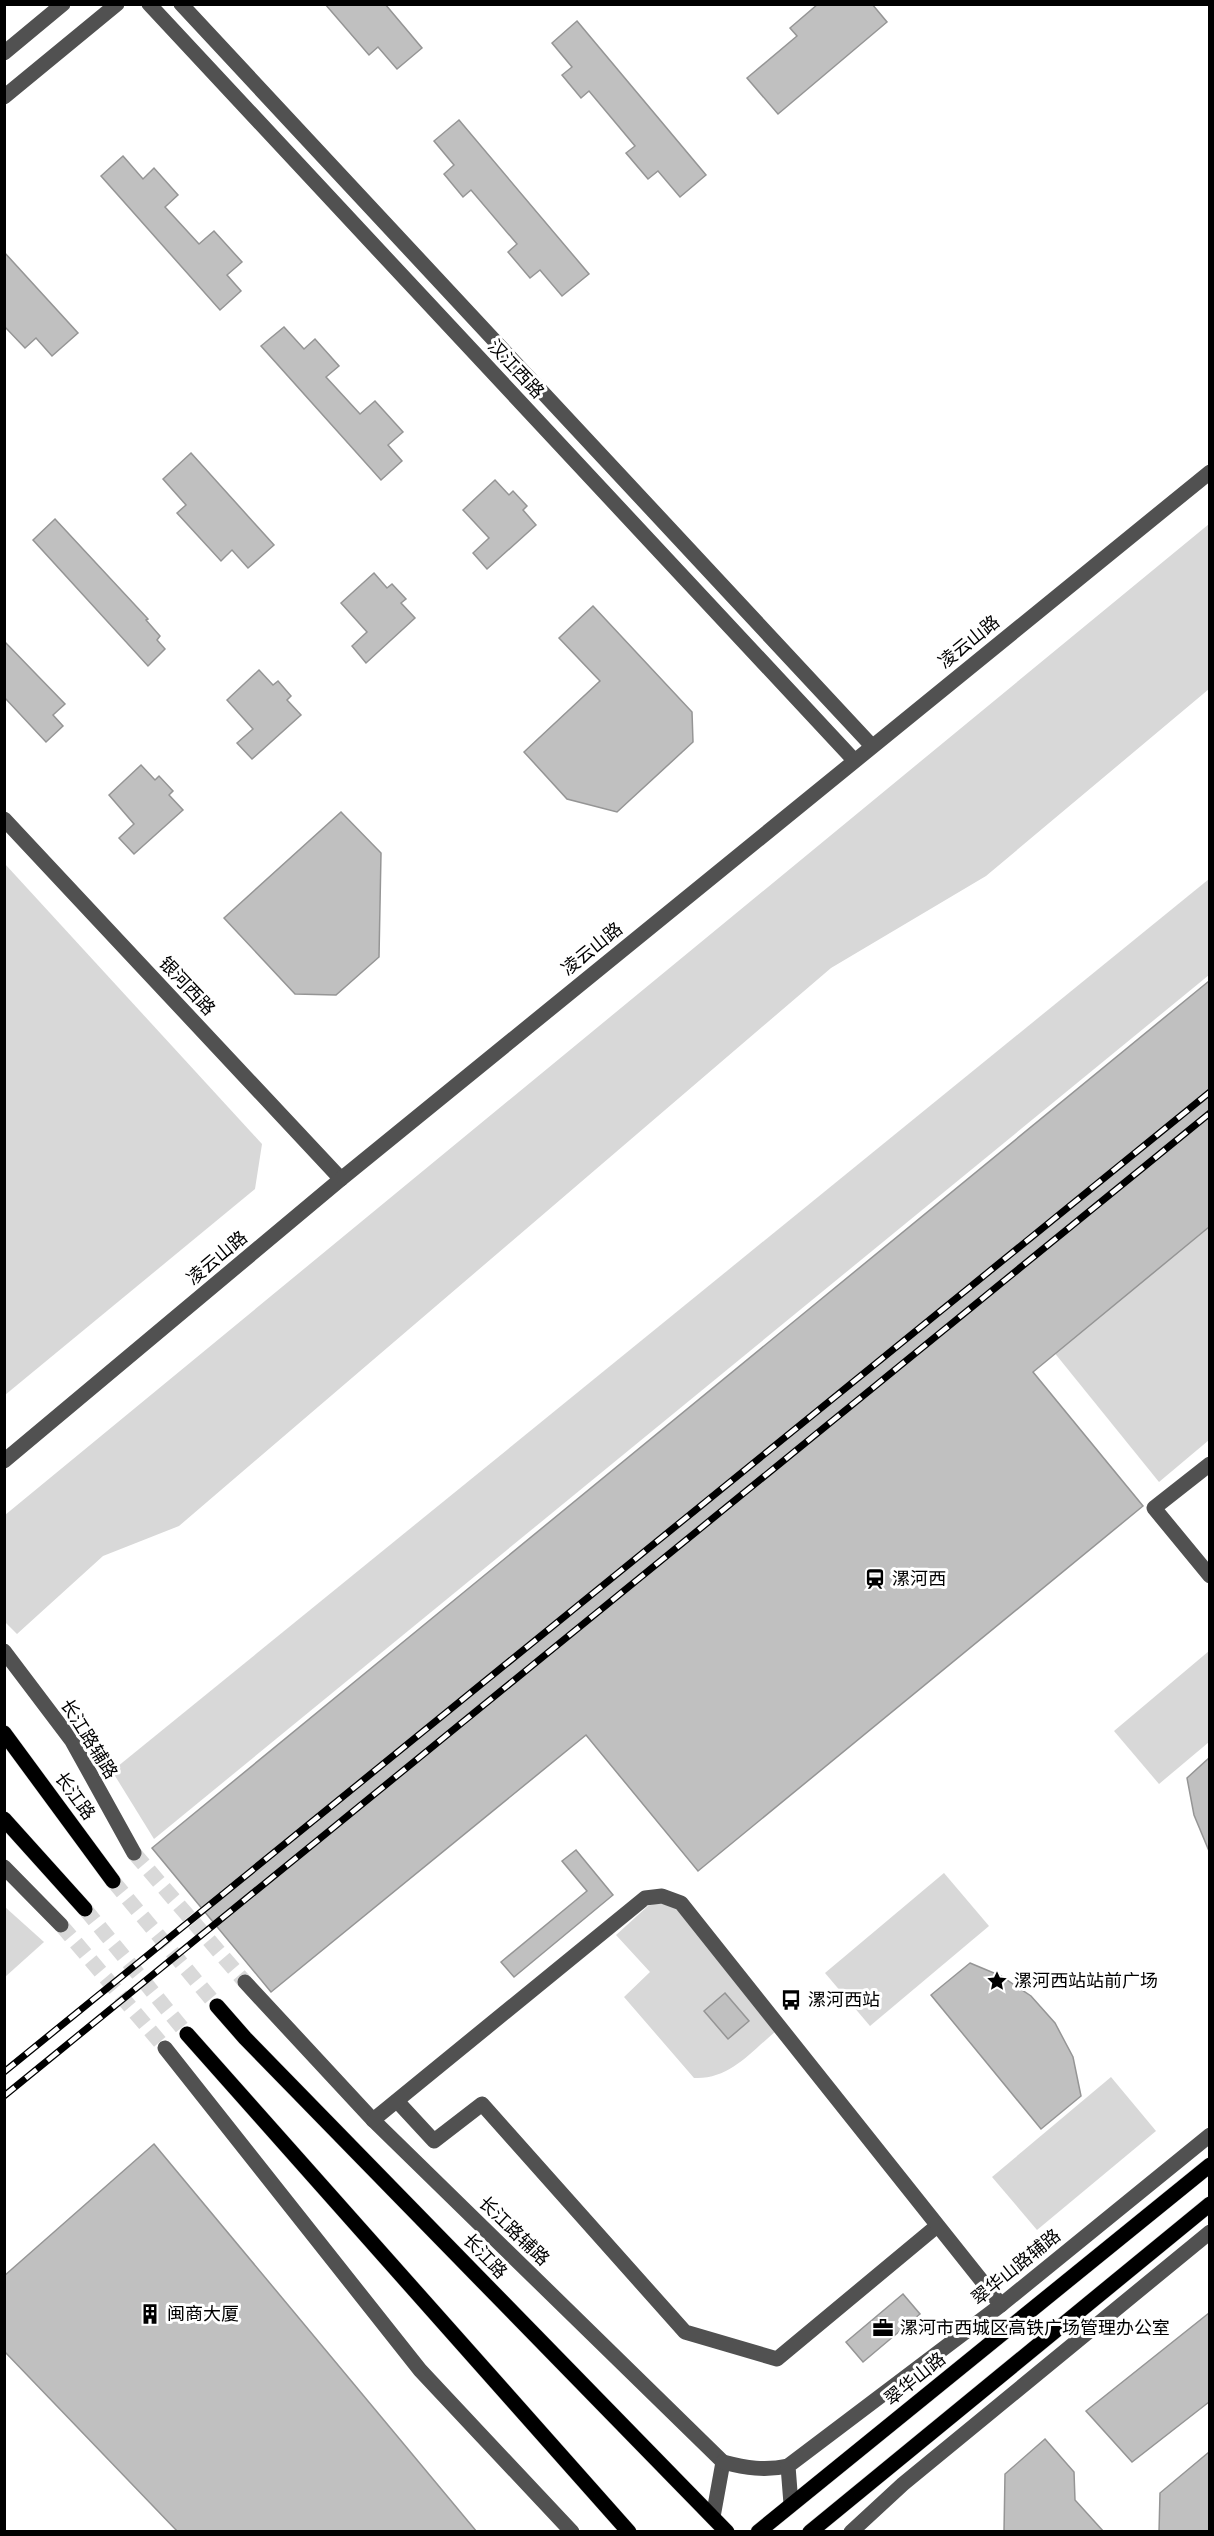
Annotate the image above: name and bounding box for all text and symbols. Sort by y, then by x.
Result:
street label: 汉江西路 [483,336,548,403]
street label: 凌云山路 [935,612,1004,673]
street label: 凌云山路 [558,919,627,980]
street label: 银河西路 [154,953,219,1020]
street label: 凌云山路 [183,1227,252,1290]
station icon: 漯河西 [863,1567,887,1591]
place label: 漯河西 [892,1569,946,1590]
street label: 长江路辅路 [56,1696,121,1783]
street label: 长江路 [50,1768,99,1824]
place icon: 漯河西站站前广场 [985,1969,1009,1993]
place label: 漯河西站站前广场 [1014,1971,1158,1992]
bus stop icon: 漯河西站 [779,1988,803,2012]
place label: 漯河西站 [808,1990,880,2011]
street label: 长江路辅路 [474,2192,554,2270]
street label: 翠华山路辅路 [968,2225,1065,2310]
street label: 长江路 [458,2229,512,2283]
building icon: 闽商大厦 [138,2302,162,2326]
place label: 闽商大厦 [167,2304,239,2325]
office icon: 漯河市西城区高铁广场管理办公室 [871,2316,895,2340]
place label: 漯河市西城区高铁广场管理办公室 [900,2318,1170,2339]
street label: 翠华山路 [881,2349,950,2410]

